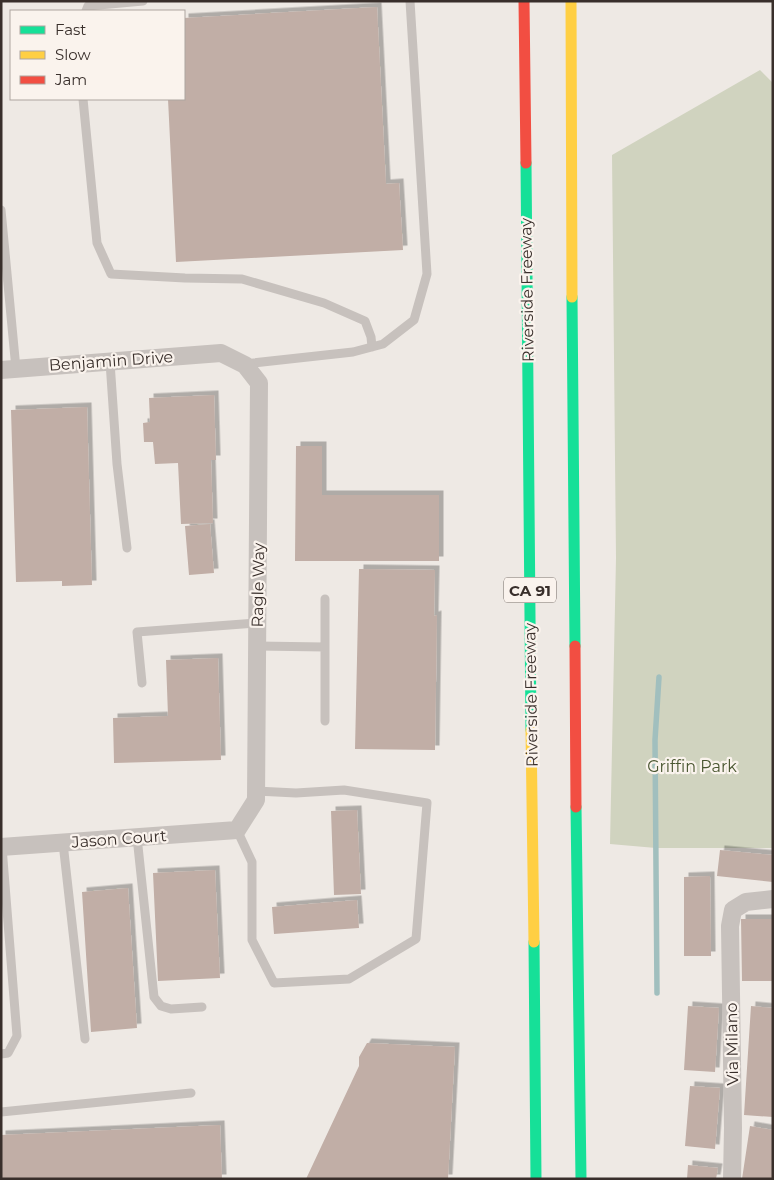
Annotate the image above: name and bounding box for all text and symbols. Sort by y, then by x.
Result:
legend [10,10,185,100]
text: Fast [55,20,86,39]
text: Slow [55,45,91,64]
text: Jam [54,70,87,89]
street label: Riverside Freeway [516,217,538,362]
street label: Benjamin Drive [48,347,174,375]
street label: Ragle Way [248,542,268,628]
road number: CA 91 [504,578,556,602]
street label: Riverside Freeway [520,622,542,767]
park label: Griffin Park [647,757,737,776]
street label: Jason Court [70,826,168,852]
street label: Via Milano [722,1002,742,1086]

